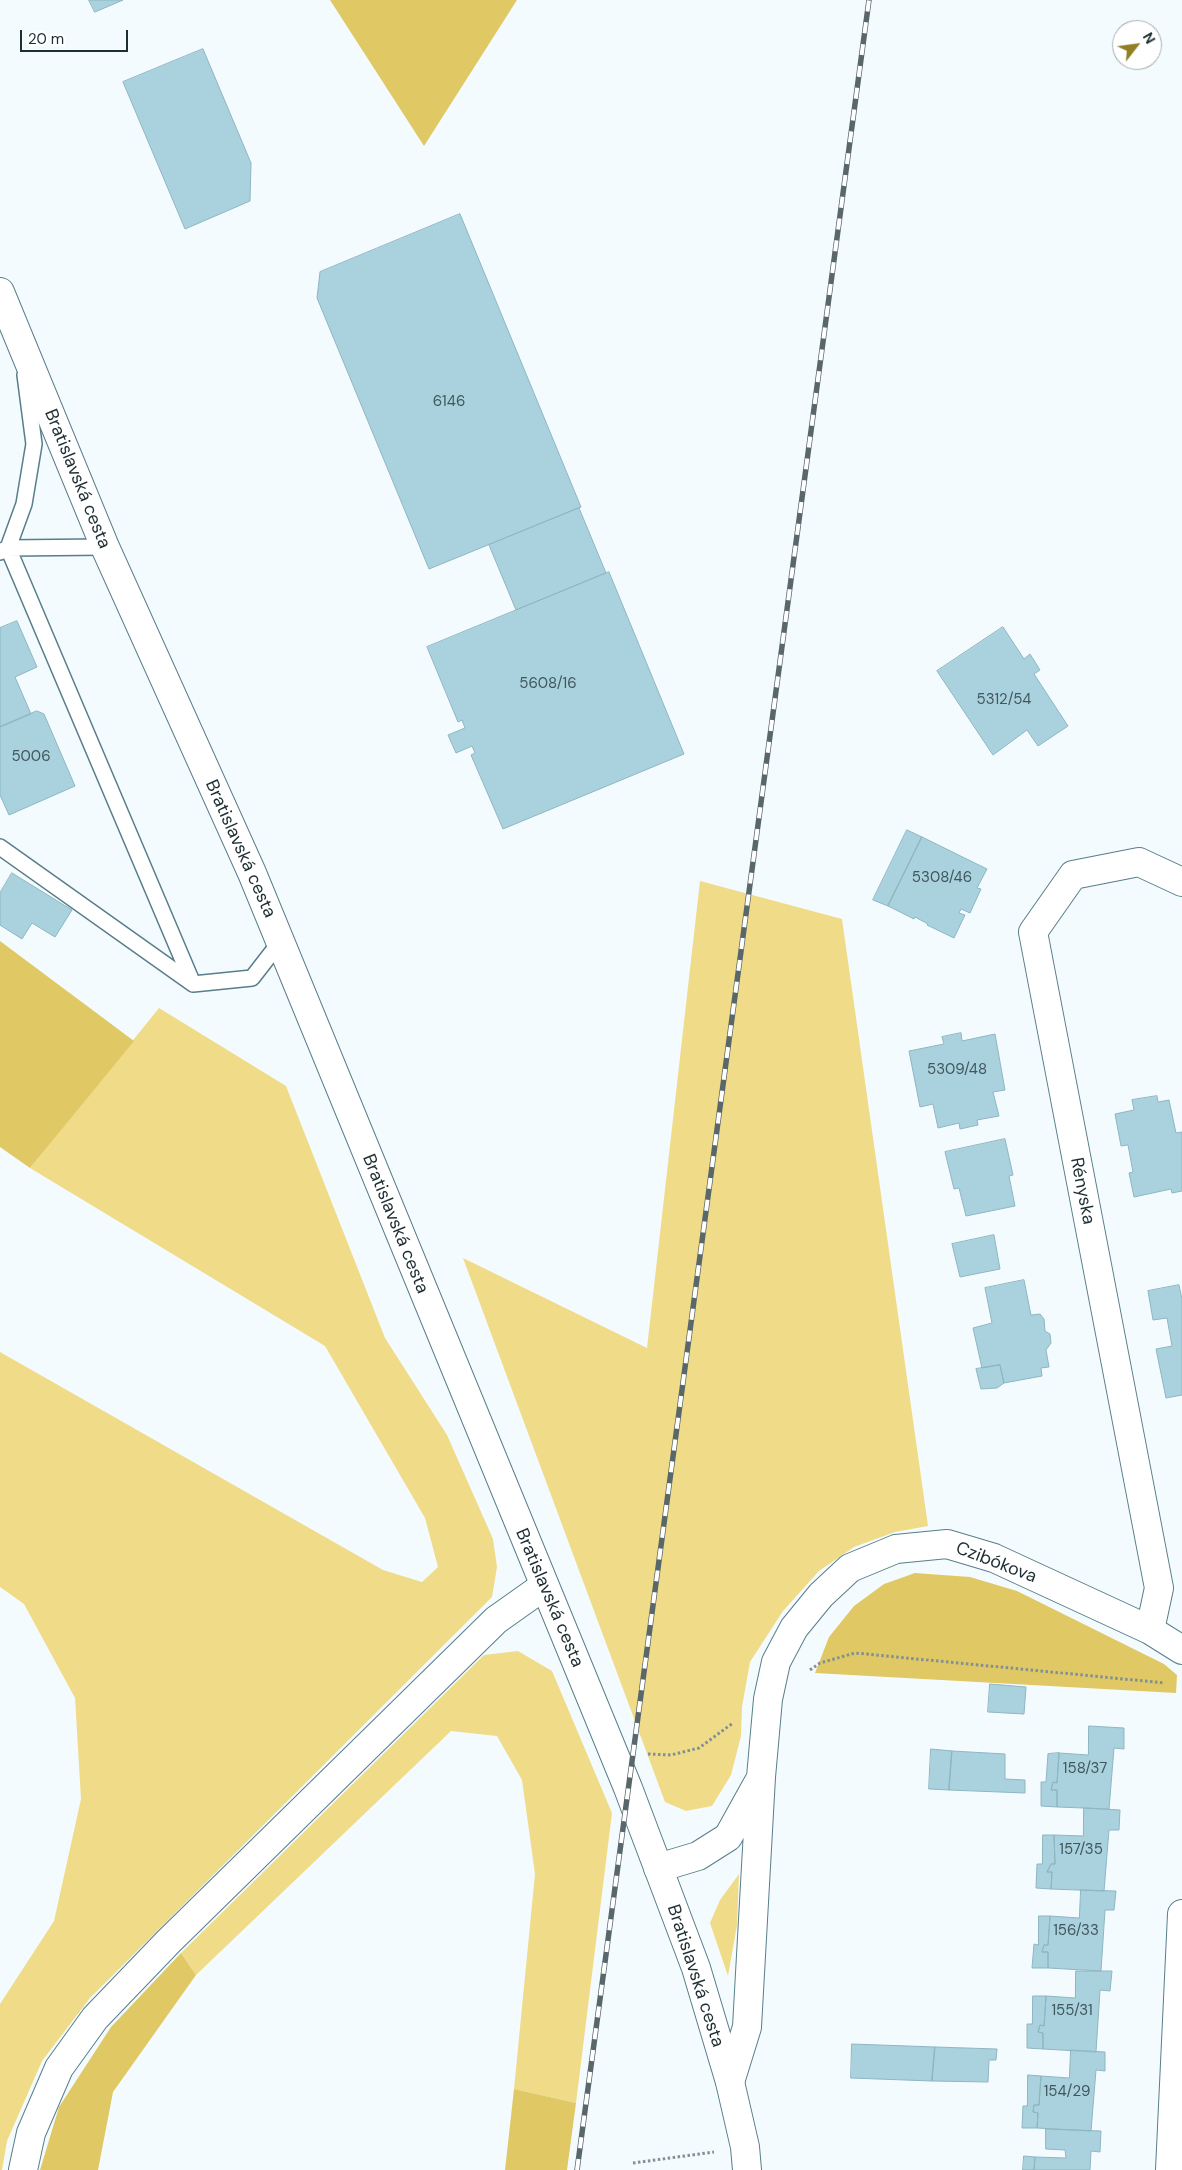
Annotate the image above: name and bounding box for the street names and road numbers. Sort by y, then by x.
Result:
street label: Bratislavská cesta [39,406,115,552]
street label: Bratislavská cesta [200,777,280,921]
street label: Bratislavská cesta [357,1151,433,1297]
street label: Rényska [1065,1156,1099,1226]
street label: Bratislavská cesta [510,1525,588,1671]
street label: Czibókova [953,1538,1039,1588]
street label: Bratislavská cesta [662,1902,728,2050]

